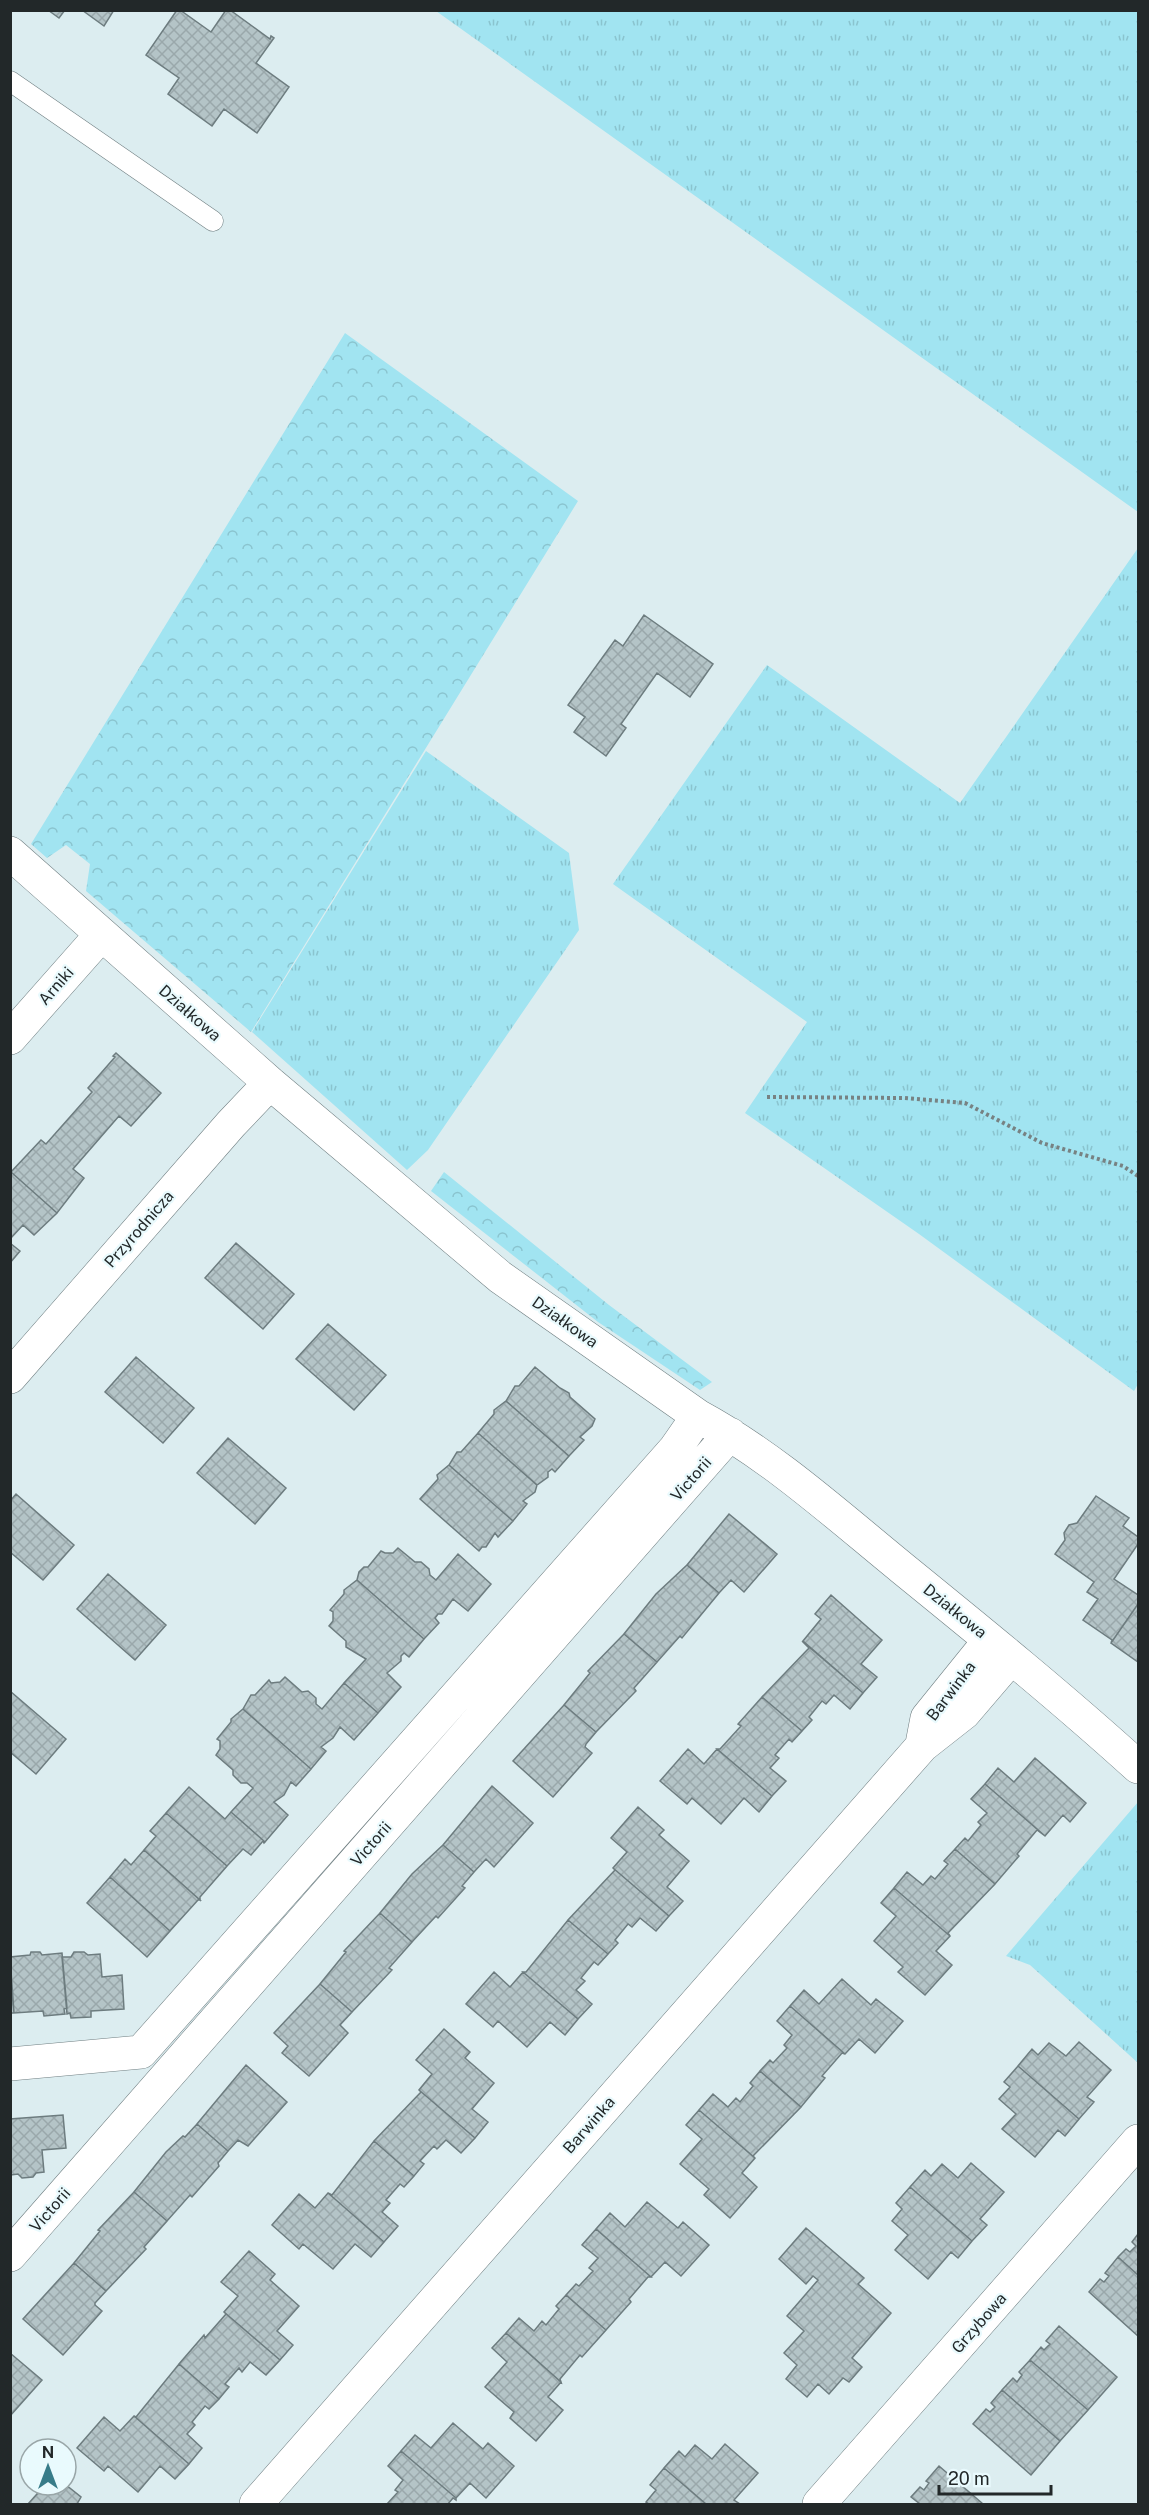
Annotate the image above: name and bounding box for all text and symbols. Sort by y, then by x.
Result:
street label: Arniki [34,963,78,1009]
street label: Działkowa [155,981,225,1045]
street label: Przyrodnicza [100,1187,178,1271]
street label: Działkowa [528,1292,602,1352]
street label: Victorii [667,1453,715,1505]
street label: Działkowa [920,1580,990,1642]
street label: Barwinka [923,1658,979,1724]
street label: Victorii [347,1818,395,1870]
street label: Barwinka [559,2093,619,2157]
street label: Victorii [26,2184,74,2236]
street label: Grzybowa [948,2289,1010,2357]
north arrow [18,2437,78,2497]
text: N [42,2443,54,2462]
scale bar [939,2458,1052,2496]
text: 20 m [948,2468,990,2489]

